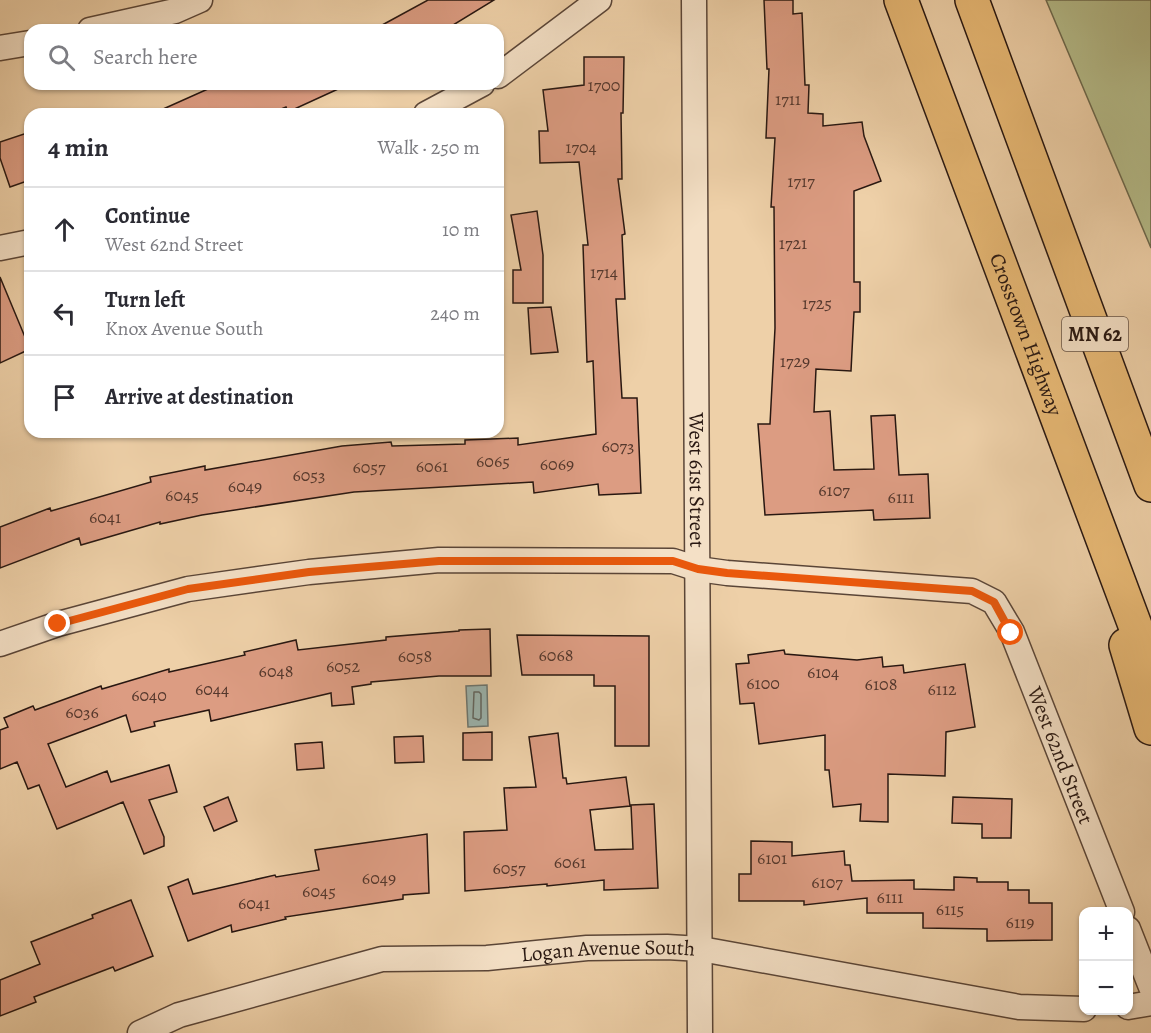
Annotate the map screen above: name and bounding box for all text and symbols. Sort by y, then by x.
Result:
search box [24,24,504,90]
icon: search [45,41,78,74]
text: Search here [93,42,198,72]
house number: 1700 [588,73,620,97]
house number: 1711 [775,87,801,111]
text: 4 min [48,130,109,165]
text: Walk · 250 m [378,134,480,161]
house number: 1704 [565,135,597,159]
house number: 1717 [787,169,815,193]
text: Continue [105,201,190,231]
icon: ahead [48,213,81,246]
text: 10 m [442,216,480,243]
text: West 62nd Street [105,231,243,258]
house number: 1721 [779,231,807,255]
street label: Crosstown Highway [983,249,1070,420]
house number: 1714 [590,260,618,284]
text: Turn left [105,285,185,315]
house number: 1725 [802,291,832,315]
icon: left [48,297,81,330]
text: 240 m [430,300,480,327]
text: Knox Avenue South [105,315,263,342]
road number: MN 62 [1062,317,1128,351]
house number: 1729 [780,349,810,373]
icon: arrive [48,381,81,414]
text: Arrive at destination [105,382,294,412]
street label: West 61st Street [682,411,711,548]
house number: 6073 [602,434,634,458]
house number: 6065 [476,449,510,473]
house number: 6069 [540,452,574,476]
house number: 6061 [416,454,448,478]
house number: 6057 [352,455,386,479]
house number: 6053 [292,463,326,487]
house number: 6049 [228,474,262,498]
house number: 6107 [818,478,850,502]
house number: 6045 [165,483,199,507]
house number: 6111 [888,485,914,509]
house number: 6041 [89,505,121,529]
route end [44,610,70,636]
route start [997,619,1023,645]
house number: 6068 [539,643,573,667]
house number: 6058 [398,644,432,668]
house number: 6052 [326,654,361,678]
house number: 6048 [259,659,293,683]
house number: 6104 [807,660,839,684]
house number: 6100 [746,671,780,695]
house number: 6108 [865,672,897,696]
house number: 6044 [195,677,229,701]
house number: 6112 [927,677,957,701]
street label: West 62nd Street [1020,682,1100,828]
house number: 6040 [131,683,167,707]
house number: 6036 [65,700,99,724]
house number: 6101 [757,846,787,870]
house number: 6061 [554,850,586,874]
house number: 6057 [492,856,526,880]
house number: 6049 [362,866,396,890]
house number: 6107 [811,870,843,894]
house number: 6045 [302,879,336,903]
house number: 6111 [877,885,903,909]
house number: 6041 [238,891,270,915]
house number: 6115 [936,897,964,921]
map controls [1079,907,1133,1015]
button: + [1079,907,1133,961]
house number: 6119 [1006,910,1034,934]
street label: Logan Avenue South [520,933,696,969]
button: − [1079,961,1133,1015]

